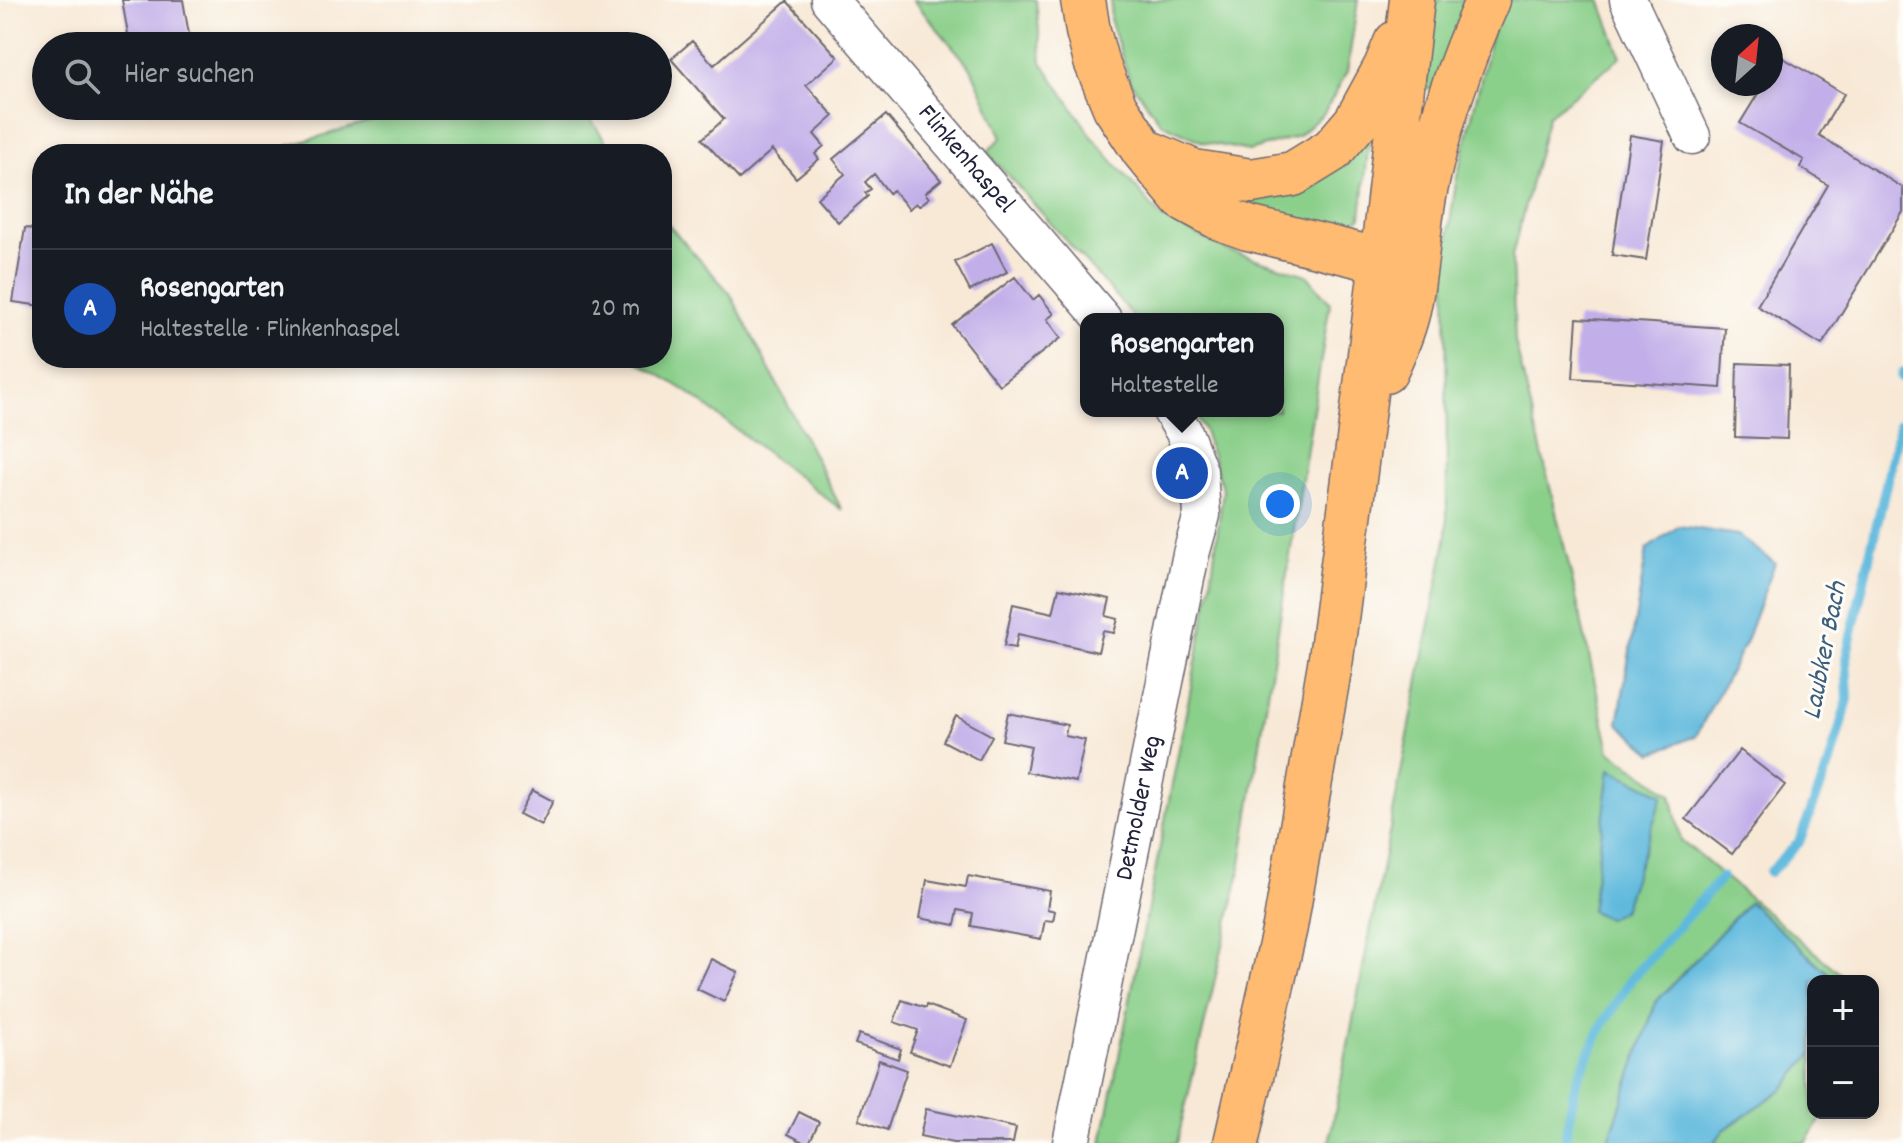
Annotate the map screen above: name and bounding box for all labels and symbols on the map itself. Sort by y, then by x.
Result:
north arrow [1711,24,1783,96]
street label: Flinkenhaspel [908,97,1023,222]
pin: A [1156,443,1208,503]
your location [1260,484,1300,524]
water label: Laubker Bach [1794,577,1860,723]
street label: Detmolder Weg [1106,732,1172,884]

